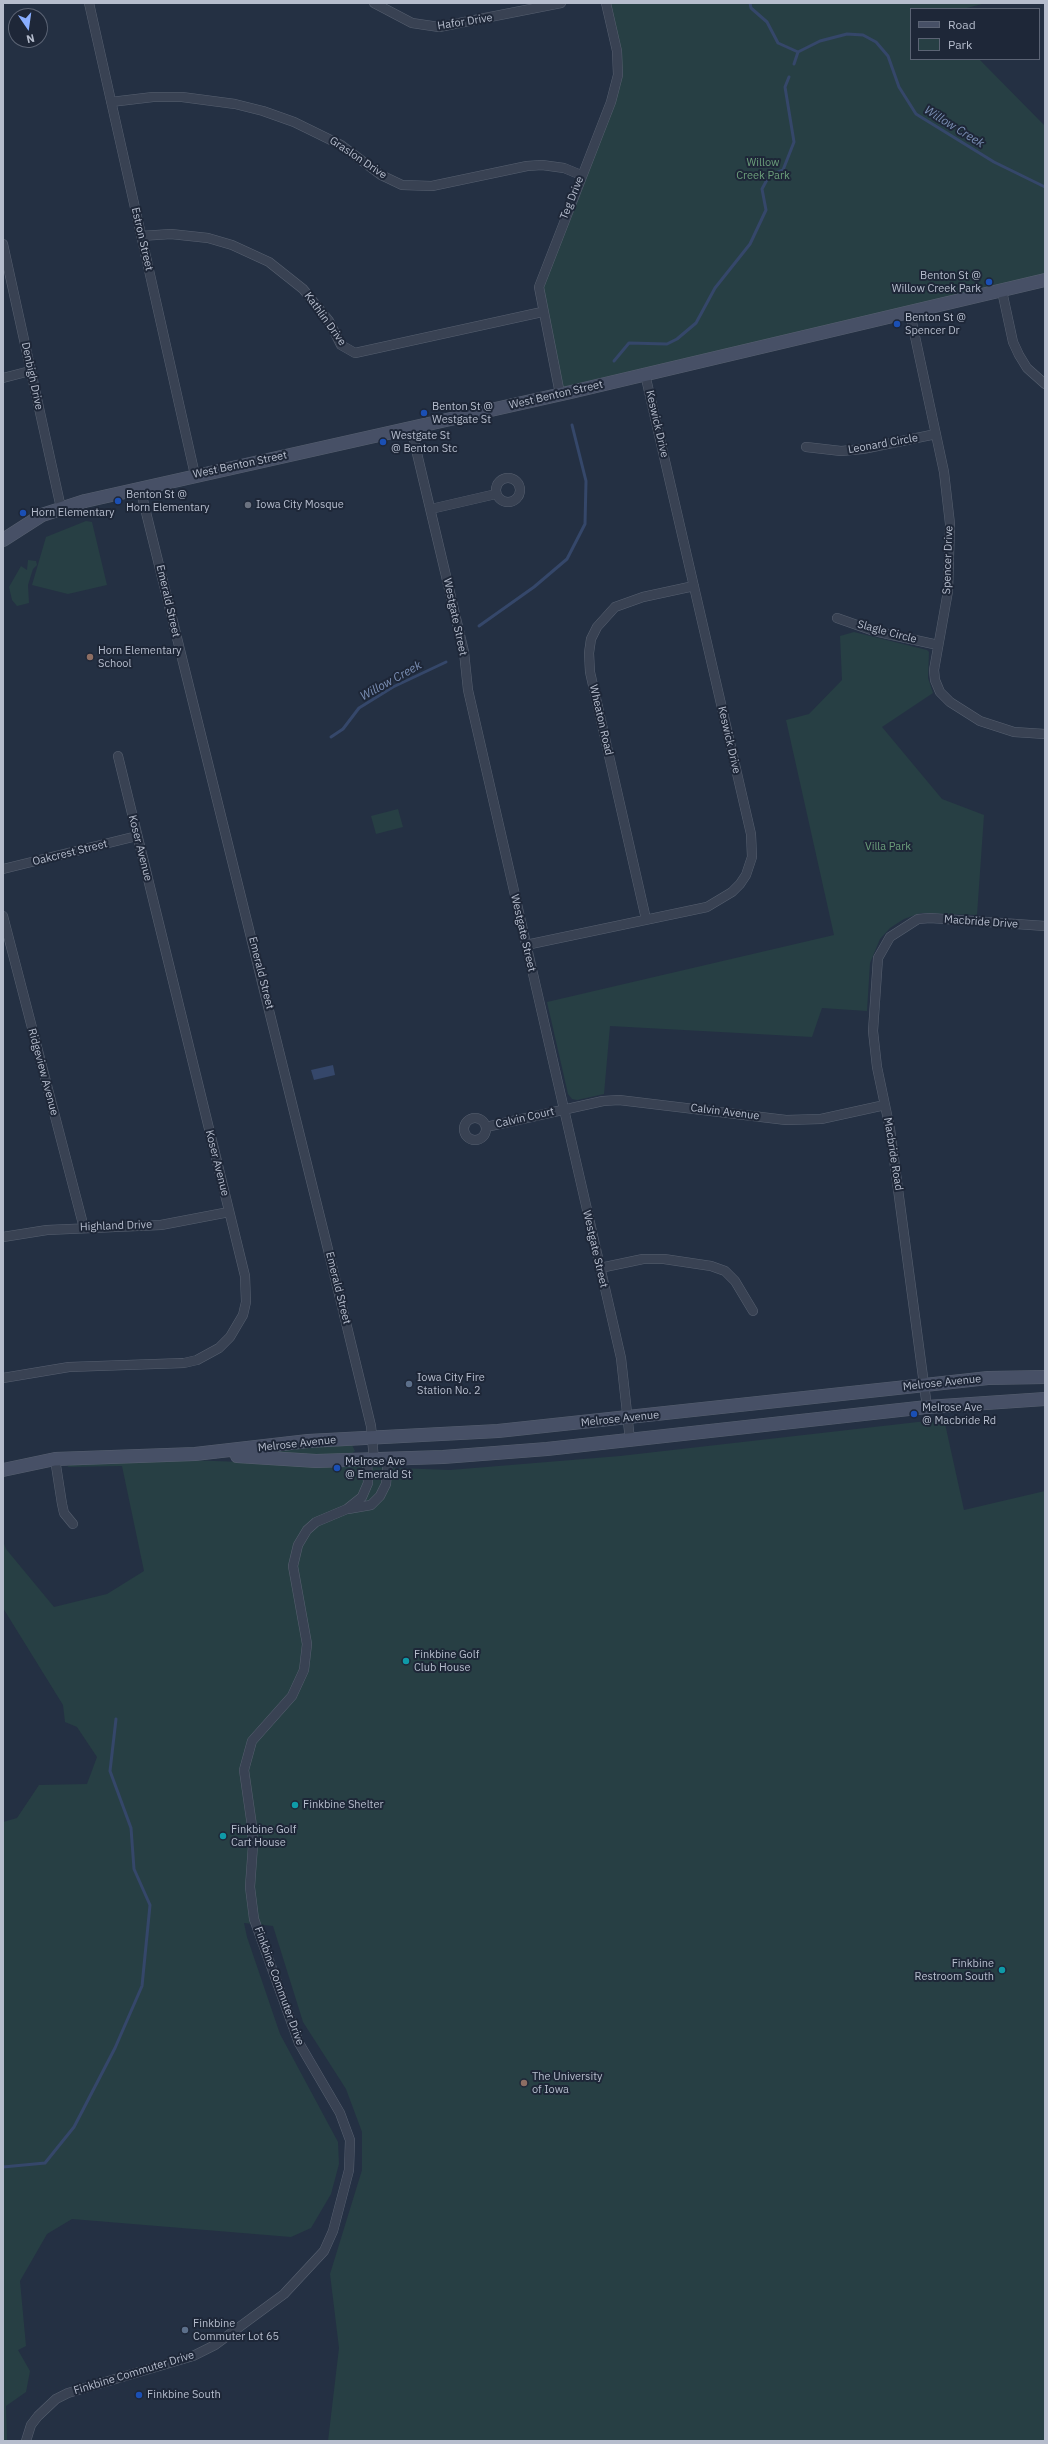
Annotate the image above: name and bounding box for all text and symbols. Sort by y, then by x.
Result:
north arrow [8,8,48,48]
legend [910,8,1040,60]
street label: Hafor Drive [437,11,493,33]
text: Road [948,17,976,32]
text: N [25,31,36,46]
text: Park [948,37,972,52]
water label: Willow Creek [921,103,987,151]
street label: Graslon Drive [327,134,389,182]
park label: Willow Creek Park [736,156,790,182]
street label: Teg Drive [557,174,587,222]
street label: Estron Street [128,206,156,272]
place label: Benton St @ Willow Creek Park [892,269,981,295]
marker: Benton St @ Willow Creek Park [984,277,994,287]
street label: Kathlin Drive [301,290,349,348]
place label: Benton St @ Spencer Dr [905,311,966,337]
marker: Benton St @ Spencer Dr [892,319,902,329]
street label: Denbigh Drive [18,341,46,411]
street label: West Benton Street [508,378,604,412]
street label: Keswick Drive [643,389,671,459]
place label: Benton St @ Westgate St [432,400,493,426]
marker: Benton St @ Westgate St [419,408,429,418]
place label: Westgate St @ Benton Stc [391,429,457,455]
street label: Leonard Circle [847,431,919,457]
marker: Westgate St @ Benton Stc [378,437,388,447]
street label: West Benton Street [192,449,288,481]
place label: Benton St @ Horn Elementary [126,488,210,514]
marker: Benton St @ Horn Elementary [113,496,123,506]
place label: Iowa City Mosque [256,498,344,512]
marker: Iowa City Mosque [243,500,253,510]
place label: Horn Elementary [31,506,115,520]
marker: Horn Elementary [18,508,28,518]
street label: Spencer Drive [940,525,956,595]
street label: Emerald Street [153,563,183,639]
street label: Westgate Street [440,577,470,657]
street label: Slagle Circle [856,618,918,646]
place label: Horn Elementary School [98,644,182,670]
marker: Horn Elementary School [85,652,95,662]
water label: Willow Creek [358,658,424,704]
street label: Wheaton Road [586,683,616,757]
street label: Keswick Drive [715,705,743,775]
street label: Koser Avenue [125,814,155,882]
street label: Oakcrest Street [31,837,109,869]
park label: Villa Park [865,840,911,854]
street label: Westgate Street [508,893,538,973]
street label: Macbride Drive [944,913,1018,931]
street label: Emerald Street [246,935,276,1011]
street label: Ridgeview Avenue [25,1027,61,1117]
street label: Calvin Avenue [690,1101,760,1123]
street label: Calvin Court [494,1105,556,1131]
street label: Macbride Road [881,1117,905,1191]
street label: Koser Avenue [202,1129,232,1197]
street label: Westgate Street [580,1209,610,1289]
street label: Highland Drive [80,1218,152,1234]
street label: Emerald Street [323,1250,353,1326]
place label: Iowa City Fire Station No. 2 [417,1371,485,1397]
street label: Melrose Avenue [902,1372,982,1394]
marker: Iowa City Fire Station No. 2 [404,1379,414,1389]
place label: Melrose Ave @ Macbride Rd [922,1401,996,1427]
street label: Melrose Avenue [580,1408,660,1430]
marker: Melrose Ave @ Macbride Rd [909,1409,919,1419]
street label: Melrose Avenue [257,1433,337,1455]
place label: Melrose Ave @ Emerald St [345,1455,412,1481]
marker: Melrose Ave @ Emerald St [332,1463,342,1473]
place label: Finkbine Golf Club House [414,1648,479,1674]
marker: Finkbine Golf Club House [401,1656,411,1666]
place label: Finkbine Shelter [303,1798,383,1812]
marker: Finkbine Shelter [290,1800,300,1810]
place label: Finkbine Golf Cart House [231,1823,296,1849]
marker: Finkbine Golf Cart House [218,1831,228,1841]
street label: Finkbine Commuter Drive [251,1925,307,2047]
place label: Finkbine Restroom South [915,1957,994,1983]
marker: Finkbine Restroom South [997,1965,1007,1975]
place label: The University of Iowa [532,2070,602,2096]
marker: The University of Iowa [519,2078,529,2088]
place label: Finkbine Commuter Lot 65 [193,2317,279,2343]
marker: Finkbine Commuter Lot 65 [180,2325,190,2335]
street label: Finkbine Commuter Drive [72,2348,196,2398]
place label: Finkbine South [147,2388,221,2402]
marker: Finkbine South [134,2390,144,2400]

